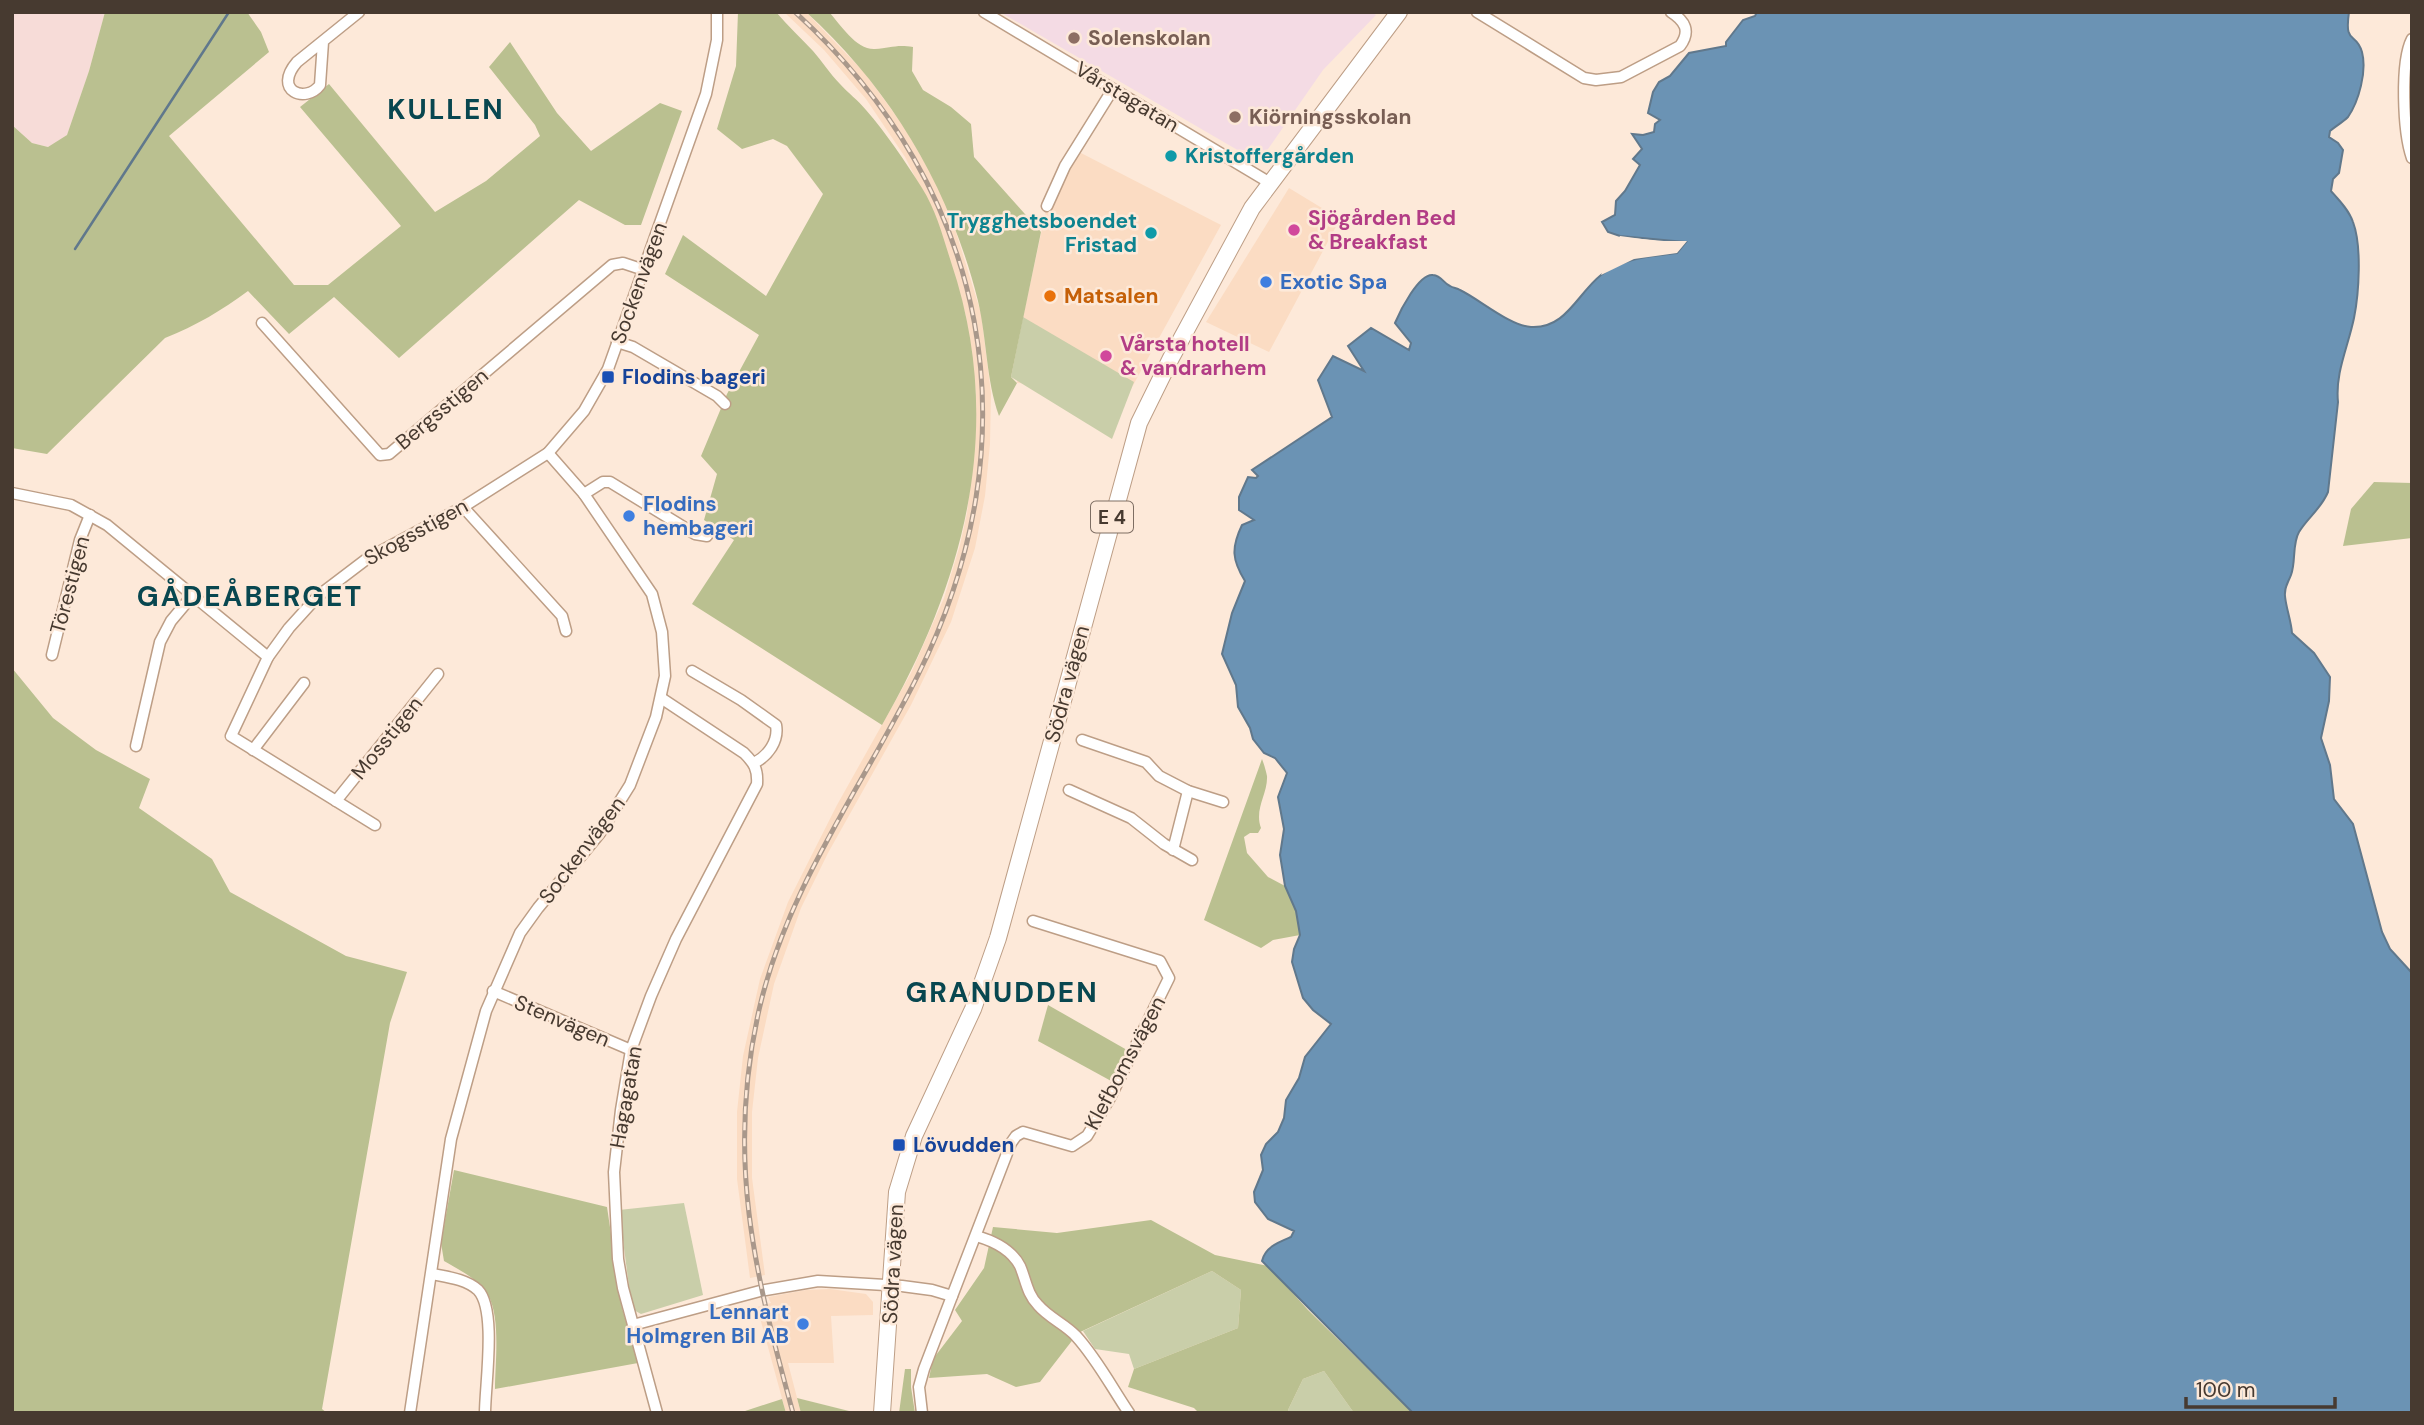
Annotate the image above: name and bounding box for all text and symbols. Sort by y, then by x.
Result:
place label: Solenskolan [1088,24,1211,52]
marker: Solenskolan [1066,30,1082,46]
street label: Vårstagatan [1070,55,1184,139]
district label: KULLEN [387,91,505,128]
place label: Kiörningsskolan [1249,103,1411,131]
marker: Kiörningsskolan [1227,109,1243,125]
place label: Kristoffergården [1185,142,1354,170]
marker: Kristoffergården [1163,148,1179,164]
place label: Sjögården Bed & Breakfast [1308,204,1456,256]
place label: Trygghetsboendet Fristad [947,207,1137,259]
street label: Sockenvägen [604,218,674,348]
marker: Sjögården Bed & Breakfast [1286,222,1302,238]
marker: Trygghetsboendet Fristad [1143,225,1159,241]
place label: Exotic Spa [1280,268,1387,296]
marker: Exotic Spa [1258,274,1274,290]
place label: Matsalen [1064,282,1159,310]
marker: Matsalen [1042,288,1058,304]
place label: Vårsta hotell & vandrarhem [1120,330,1266,382]
marker: Vårsta hotell & vandrarhem [1098,348,1114,364]
street label: Bergsstigen [390,362,494,456]
place label: Flodins bageri [622,363,766,391]
marker: Flodins bageri [600,369,616,385]
place label: Flodins hembageri [643,490,754,542]
street label: Skogsstigen [359,492,473,572]
road number: E 4 [1091,502,1133,532]
marker: Flodins hembageri [621,508,637,524]
street label: Törestigen [43,533,97,637]
district label: GÅDEÅBERGET [137,578,363,615]
street label: Södra vägen [1038,623,1096,745]
street label: Mosstigen [345,691,429,785]
street label: Sockenvägen [532,791,632,909]
district label: GRANUDDEN [905,974,1099,1011]
street label: Stenvägen [510,988,614,1054]
street label: Klefbomsvägen [1078,991,1172,1135]
street label: Hagagatan [603,1044,649,1150]
place label: Lövudden [913,1131,1014,1159]
marker: Lövudden [891,1137,907,1153]
street label: Södra vägen [876,1203,910,1325]
place label: Lennart Holmgren Bil AB [626,1298,789,1350]
marker: Lennart Holmgren Bil AB [795,1316,811,1332]
scale bar [2186,1366,2335,1410]
text: 100 m [2196,1376,2256,1404]

